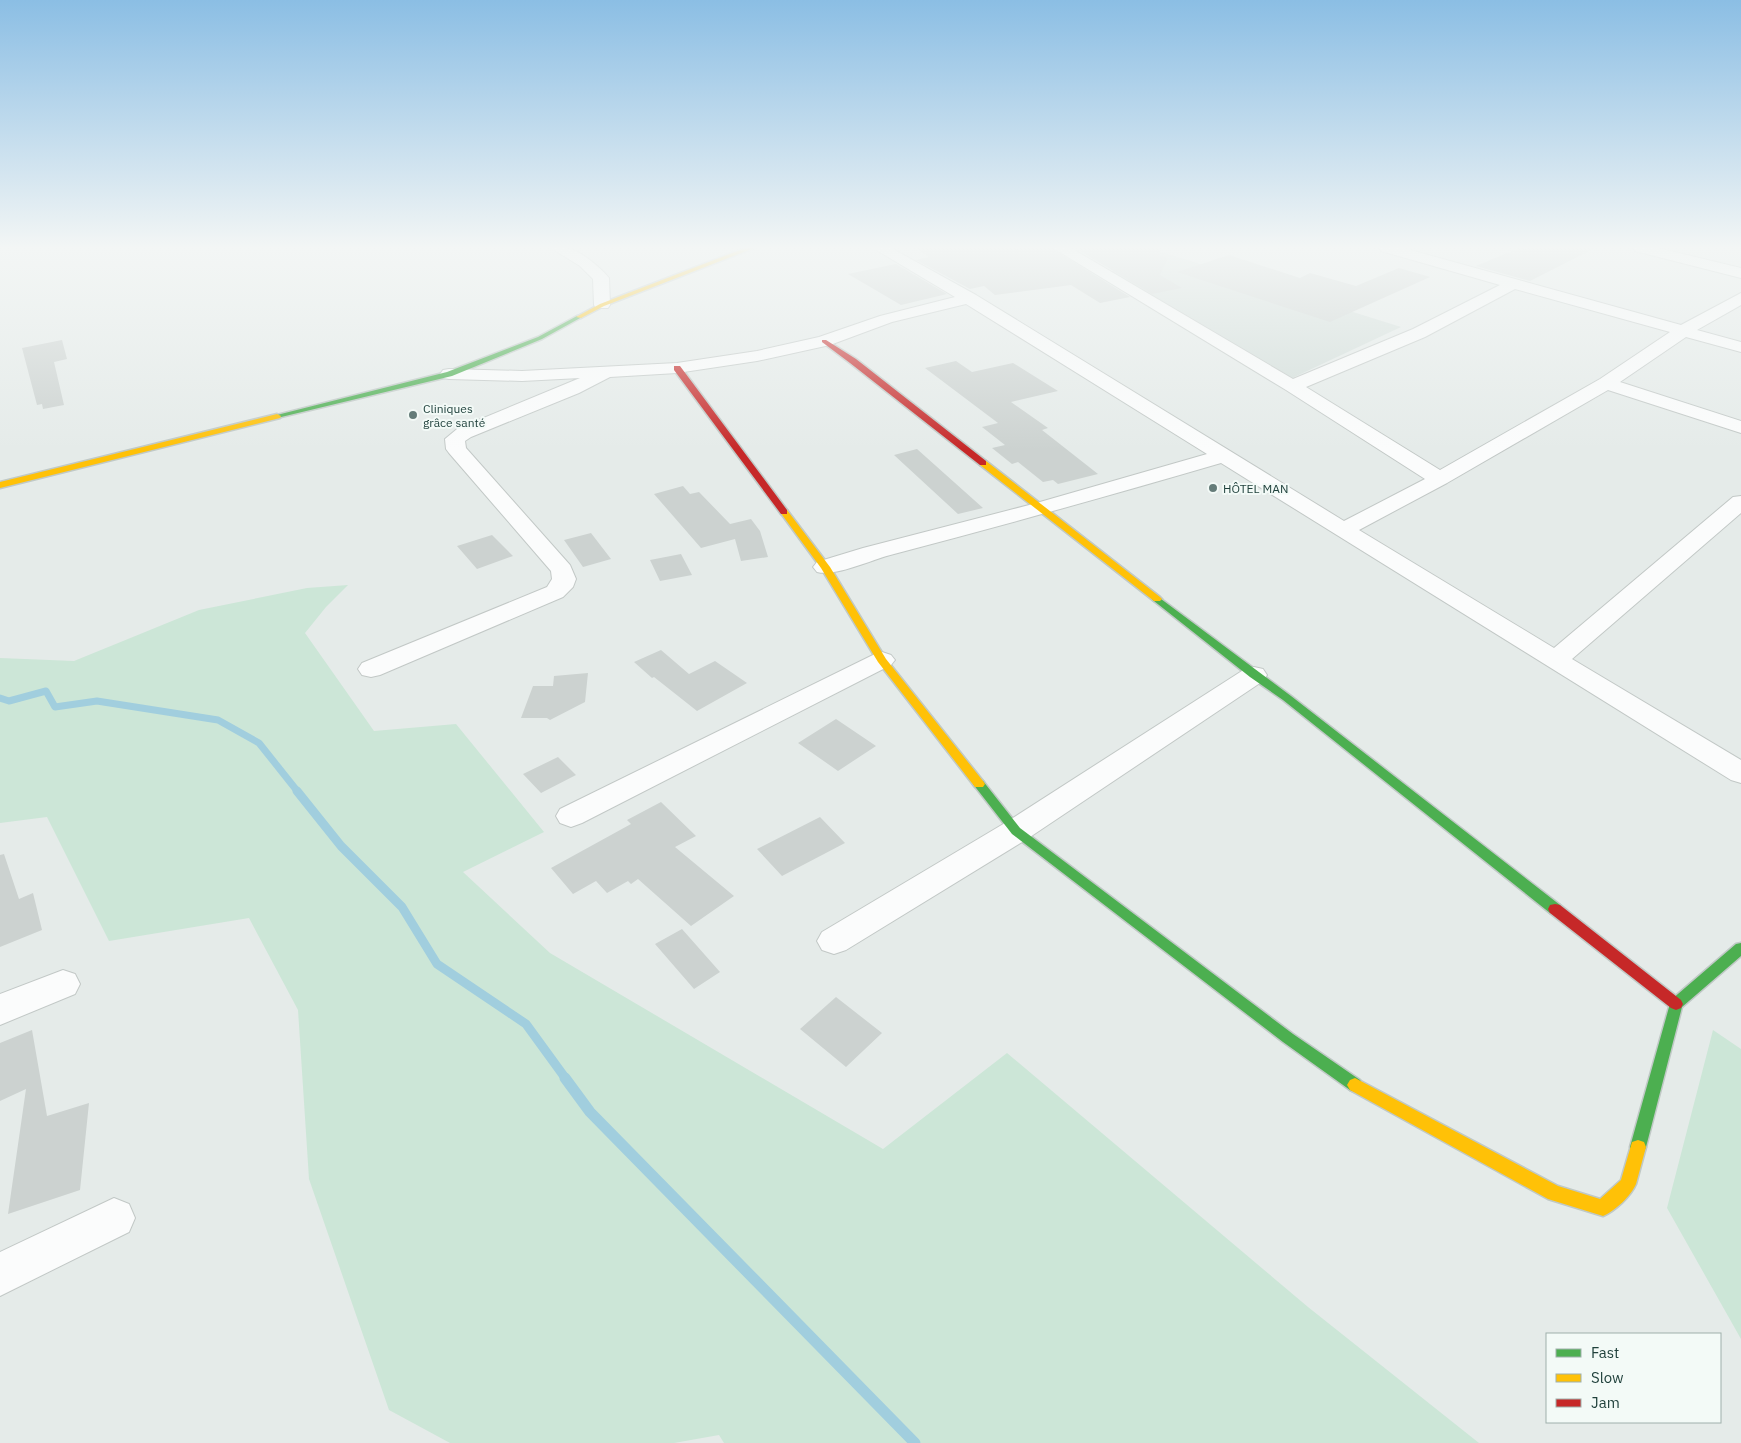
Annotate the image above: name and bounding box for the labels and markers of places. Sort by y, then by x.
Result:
place label: Cliniques grâce santé [423,401,486,430]
marker: Cliniques grâce santé [407,409,419,421]
place label: HÔTEL MAN [1223,481,1288,496]
marker: HÔTEL MAN [1207,482,1219,494]

